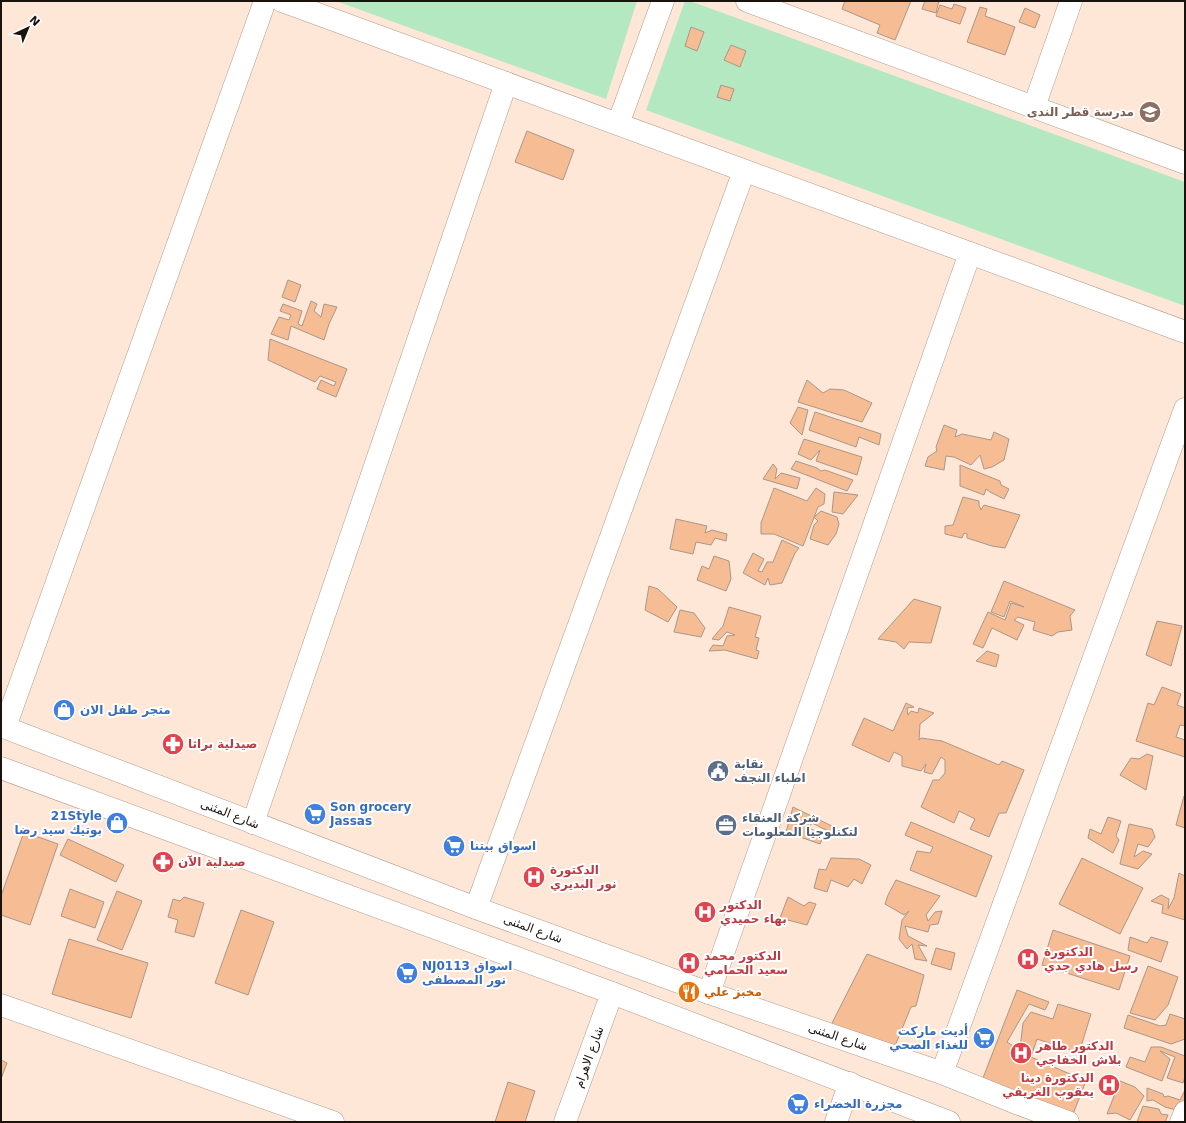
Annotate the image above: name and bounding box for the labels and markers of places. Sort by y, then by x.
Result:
school or university icon: مدرسة قطر الندى [1137,99,1163,125]
place label: مدرسة قطر الندى [1027,105,1134,119]
shop icon: متجر طفل الان [51,697,77,723]
place label: متجر طفل الان [80,703,171,717]
pharmacy icon: صيدلية براثا [160,731,186,757]
place label: صيدلية براثا [188,737,257,751]
place label: نقابة اطباء النجف [734,757,806,785]
public building icon: نقابة اطباء النجف [705,758,731,784]
place label: Son grocery Jassas [329,800,412,828]
supermarket icon: Son grocery Jassas [302,801,328,827]
place label: 21Style بوتيك سيد رضا [14,809,102,838]
shop icon: 21Style بوتيك سيد رضا [104,810,130,836]
place label: شركة العنقاء لتكنلوجيا المعلومات [742,811,858,840]
office icon: شركة العنقاء لتكنلوجيا المعلومات [713,812,739,838]
supermarket icon: اسواق بيتنا [441,833,467,859]
place label: اسواق بيتنا [470,839,536,854]
pharmacy icon: صيدلية الآن [150,849,176,875]
place label: صيدلية الآن [178,855,246,869]
place label: الدكتورة نور البديري [550,863,617,892]
hospital icon: الدكتورة نور البديري [521,864,547,890]
place label: الدكتور بهاء حميدي [719,898,787,926]
hospital icon: الدكتور بهاء حميدي [692,899,718,925]
place label: الدكتورة رسل هادي جدي [1044,945,1138,973]
hospital icon: الدكتورة رسل هادي جدي [1015,946,1041,972]
place label: الدكتور محمد سعيد الحمامي [704,949,788,977]
hospital icon: الدكتور محمد سعيد الحمامي [676,950,702,976]
place label: NJ0113 اسواق نور المصطفى [422,959,512,988]
supermarket icon: NJ0113 اسواق نور المصطفى [394,960,420,986]
restaurant icon: مخبز علي [676,979,702,1005]
place label: مخبز علي [704,985,762,999]
place label: أديت ماركت للغذاء الصحي [889,1023,968,1052]
supermarket icon: أديت ماركت للغذاء الصحي [971,1025,997,1051]
place label: الدكتور طاهر بلاش الخفاجي [1035,1039,1122,1067]
hospital icon: الدكتور طاهر بلاش الخفاجي [1008,1040,1034,1066]
place label: الدكتورة دينا يعقوب الغريفي [1002,1071,1094,1100]
hospital icon: الدكتورة دينا يعقوب الغريفي [1096,1072,1122,1098]
supermarket icon: مجزرة الخضراء [785,1091,811,1117]
place label: مجزرة الخضراء [814,1097,903,1111]

